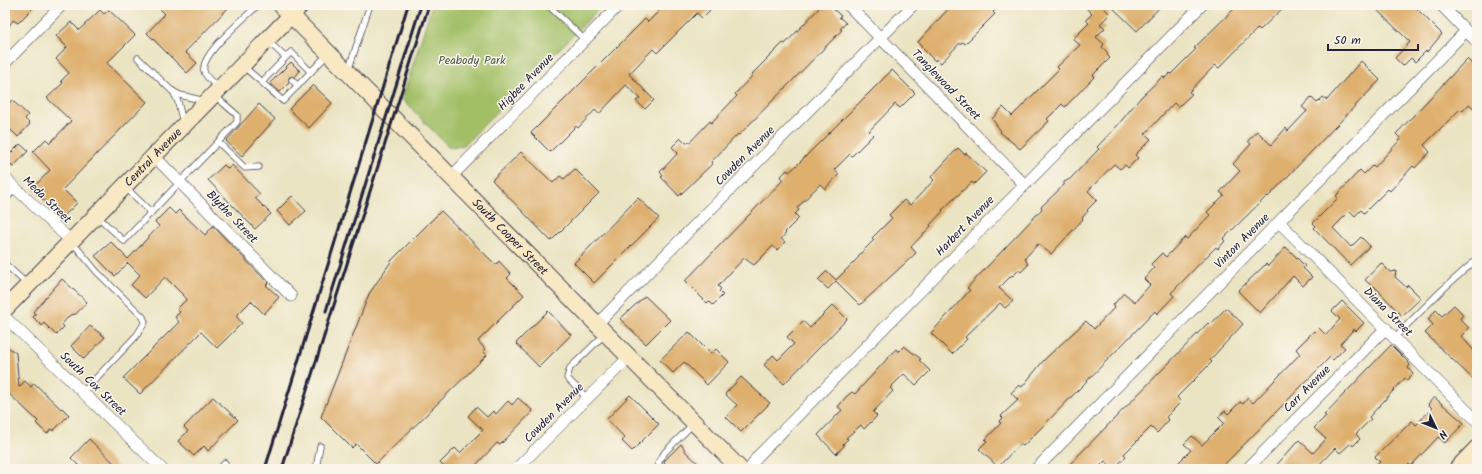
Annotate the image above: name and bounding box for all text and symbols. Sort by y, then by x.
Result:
scale bar [1328,26,1418,52]
text: 50 m [1334,31,1361,50]
street label: Tanglewood Street [907,45,985,125]
street label: Higbee Avenue [494,48,559,115]
park label: Peabody Park [438,51,506,70]
street label: Cowden Avenue [710,121,780,191]
street label: Central Avenue [119,123,187,191]
street label: Meda Street [18,172,76,229]
street label: Blythe Street [202,186,263,248]
street label: Harbert Avenue [931,191,999,261]
street label: South Cooper Street [468,194,553,280]
street label: Vinton Avenue [1210,208,1275,273]
street label: Diana Street [1359,283,1417,341]
street label: South Cox Street [55,347,131,421]
street label: Carr Avenue [1279,360,1336,417]
street label: Cowden Avenue [519,378,589,448]
north arrow [1416,408,1456,448]
text: N [1434,425,1452,443]

